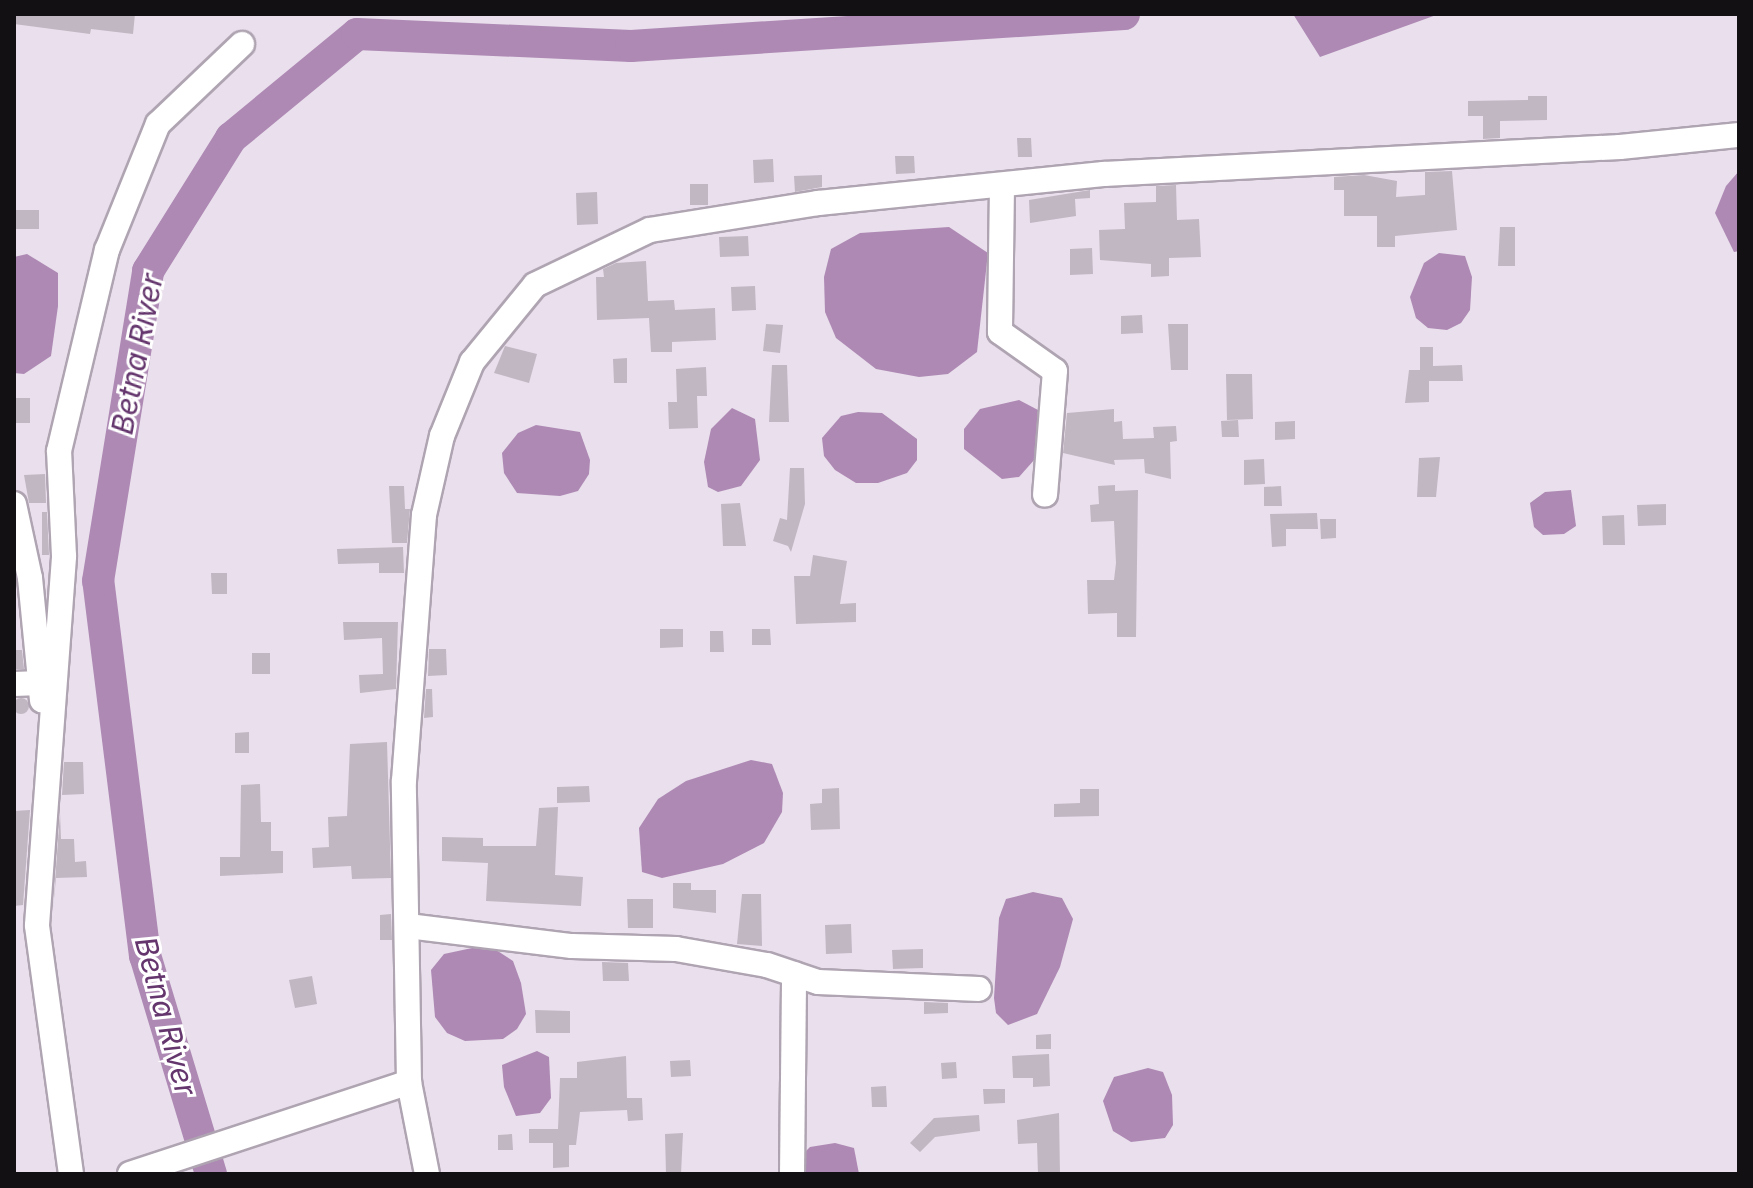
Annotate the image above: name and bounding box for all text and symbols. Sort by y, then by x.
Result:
water label: Betna River [104,271,170,437]
water label: Betna River [128,933,204,1099]

